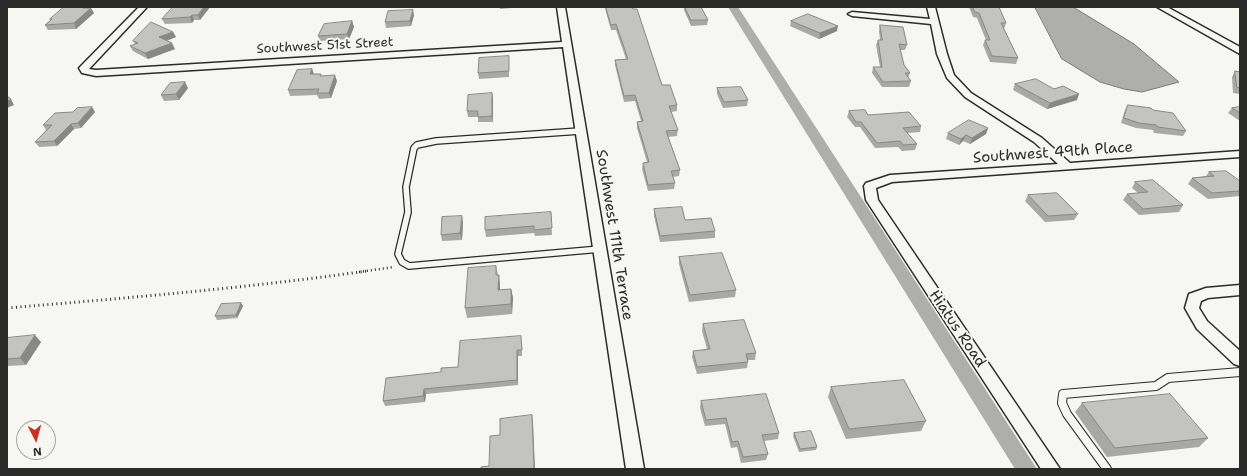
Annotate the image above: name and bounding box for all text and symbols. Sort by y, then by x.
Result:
street label: Southwest 51st Street [256,35,394,57]
street label: Southwest 49th Place [972,138,1134,168]
street label: Southwest 111th Terrace [592,148,636,322]
street label: Hiatus Road [925,287,989,371]
north arrow [16,420,56,460]
text: N [32,444,42,459]

